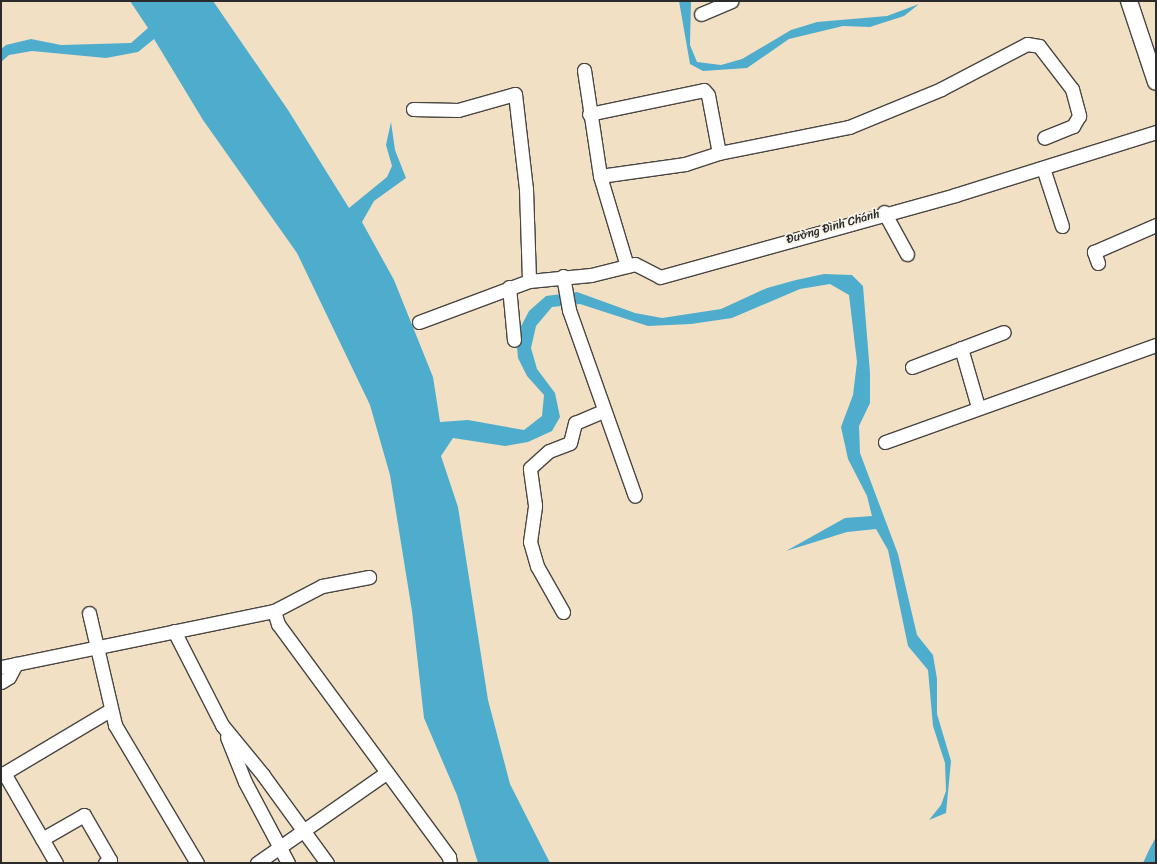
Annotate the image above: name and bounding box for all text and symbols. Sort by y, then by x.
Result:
street label: Đường Đình Chánh [785,207,881,247]

